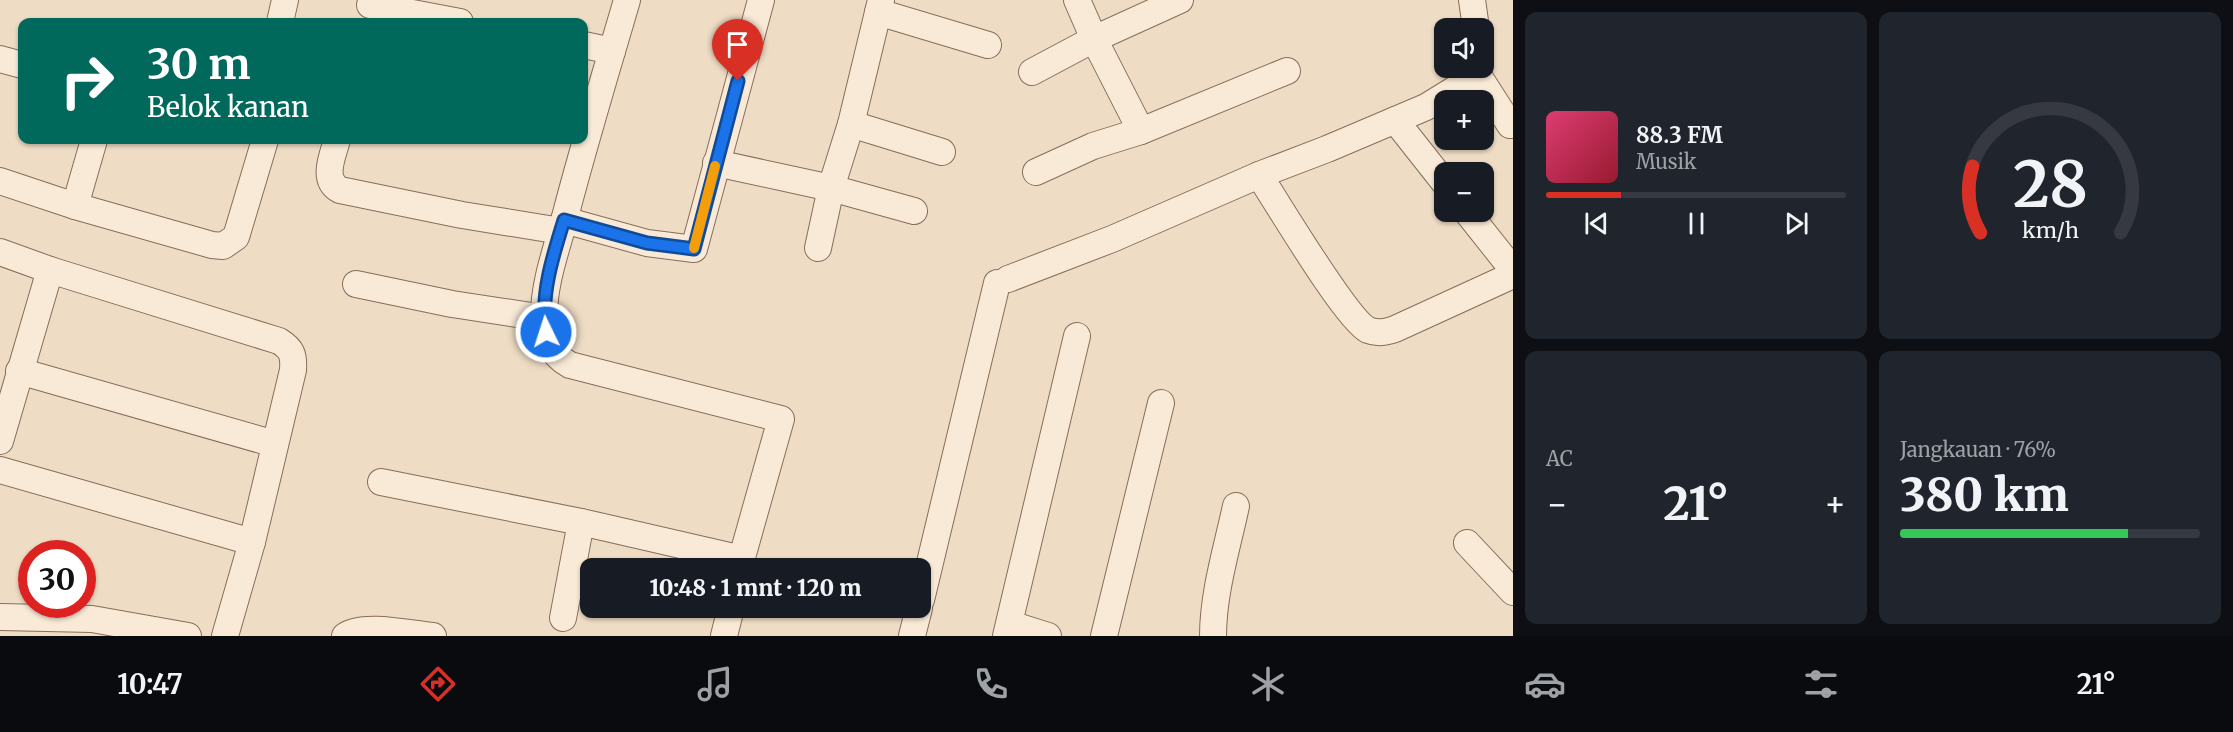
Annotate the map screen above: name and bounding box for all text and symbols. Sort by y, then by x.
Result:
map controls [1434,18,1494,222]
button: sound [1434,18,1494,78]
pin [712,19,763,81]
icon: arrive [721,28,754,61]
text: 30 m [147,38,251,90]
icon: right [48,42,126,120]
text: Belok kanan [147,90,309,124]
button: + [1434,90,1494,150]
text: 88.3 FM [1636,121,1723,149]
text: 28 [2013,146,2087,224]
text: Musik [1636,149,1696,174]
button: − [1434,162,1494,222]
icon: previous [1580,207,1613,240]
icon: pause [1680,207,1713,240]
icon: next [1780,207,1813,240]
text: km/h [2022,217,2078,244]
position arrow [514,300,578,364]
text: Jangkauan · 76% [1900,437,2056,462]
text: AC [1546,446,1573,471]
text: 380 km [1900,467,2069,523]
text: 21° [1663,476,1729,532]
text: − [1546,484,1568,525]
text: + [1824,484,1846,525]
speed limit sign: 30 [18,540,96,618]
text: 10:48 · 1 mnt · 120 m [649,574,862,602]
icon: directions [417,663,459,705]
icon: music [694,663,736,705]
icon: phone [970,663,1012,705]
icon: climate [1247,663,1289,705]
icon: car [1524,663,1566,705]
icon: filters [1800,663,1842,705]
text: 10:47 [117,667,183,701]
text: 21° [2077,667,2116,701]

